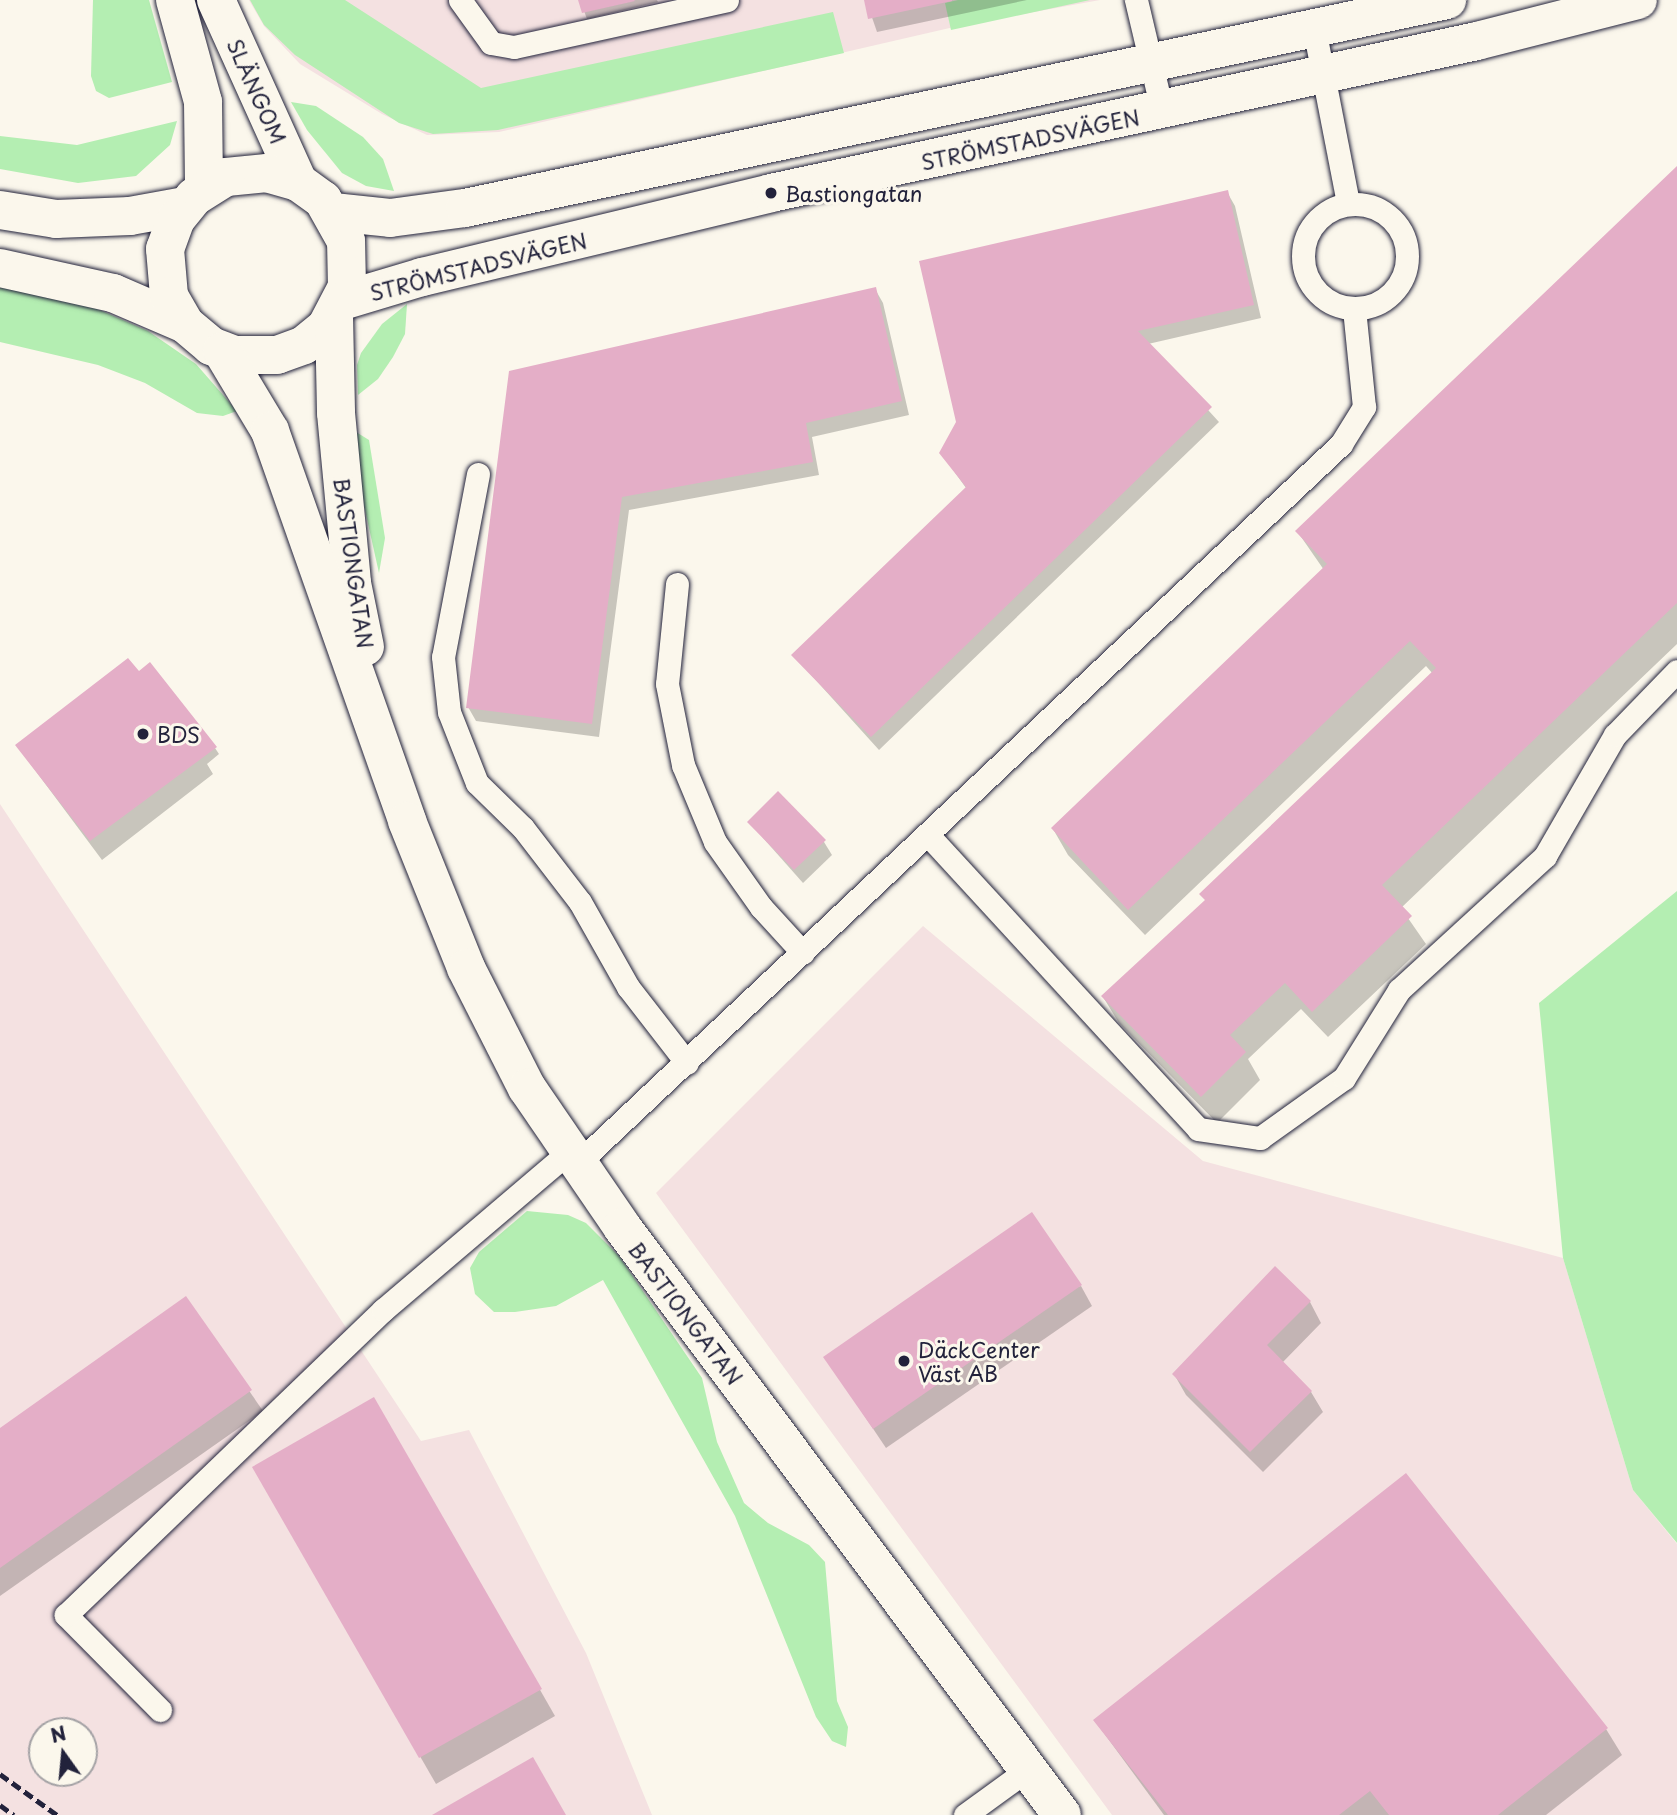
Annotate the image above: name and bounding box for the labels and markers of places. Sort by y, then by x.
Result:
place label: Bastiongatan [785,180,922,206]
marker: Bastiongatan [763,185,779,201]
place label: BDS [157,721,200,747]
marker: BDS [135,726,151,742]
place label: DäckCenter Väst AB [918,1336,1040,1386]
marker: DäckCenter Väst AB [896,1353,912,1369]

